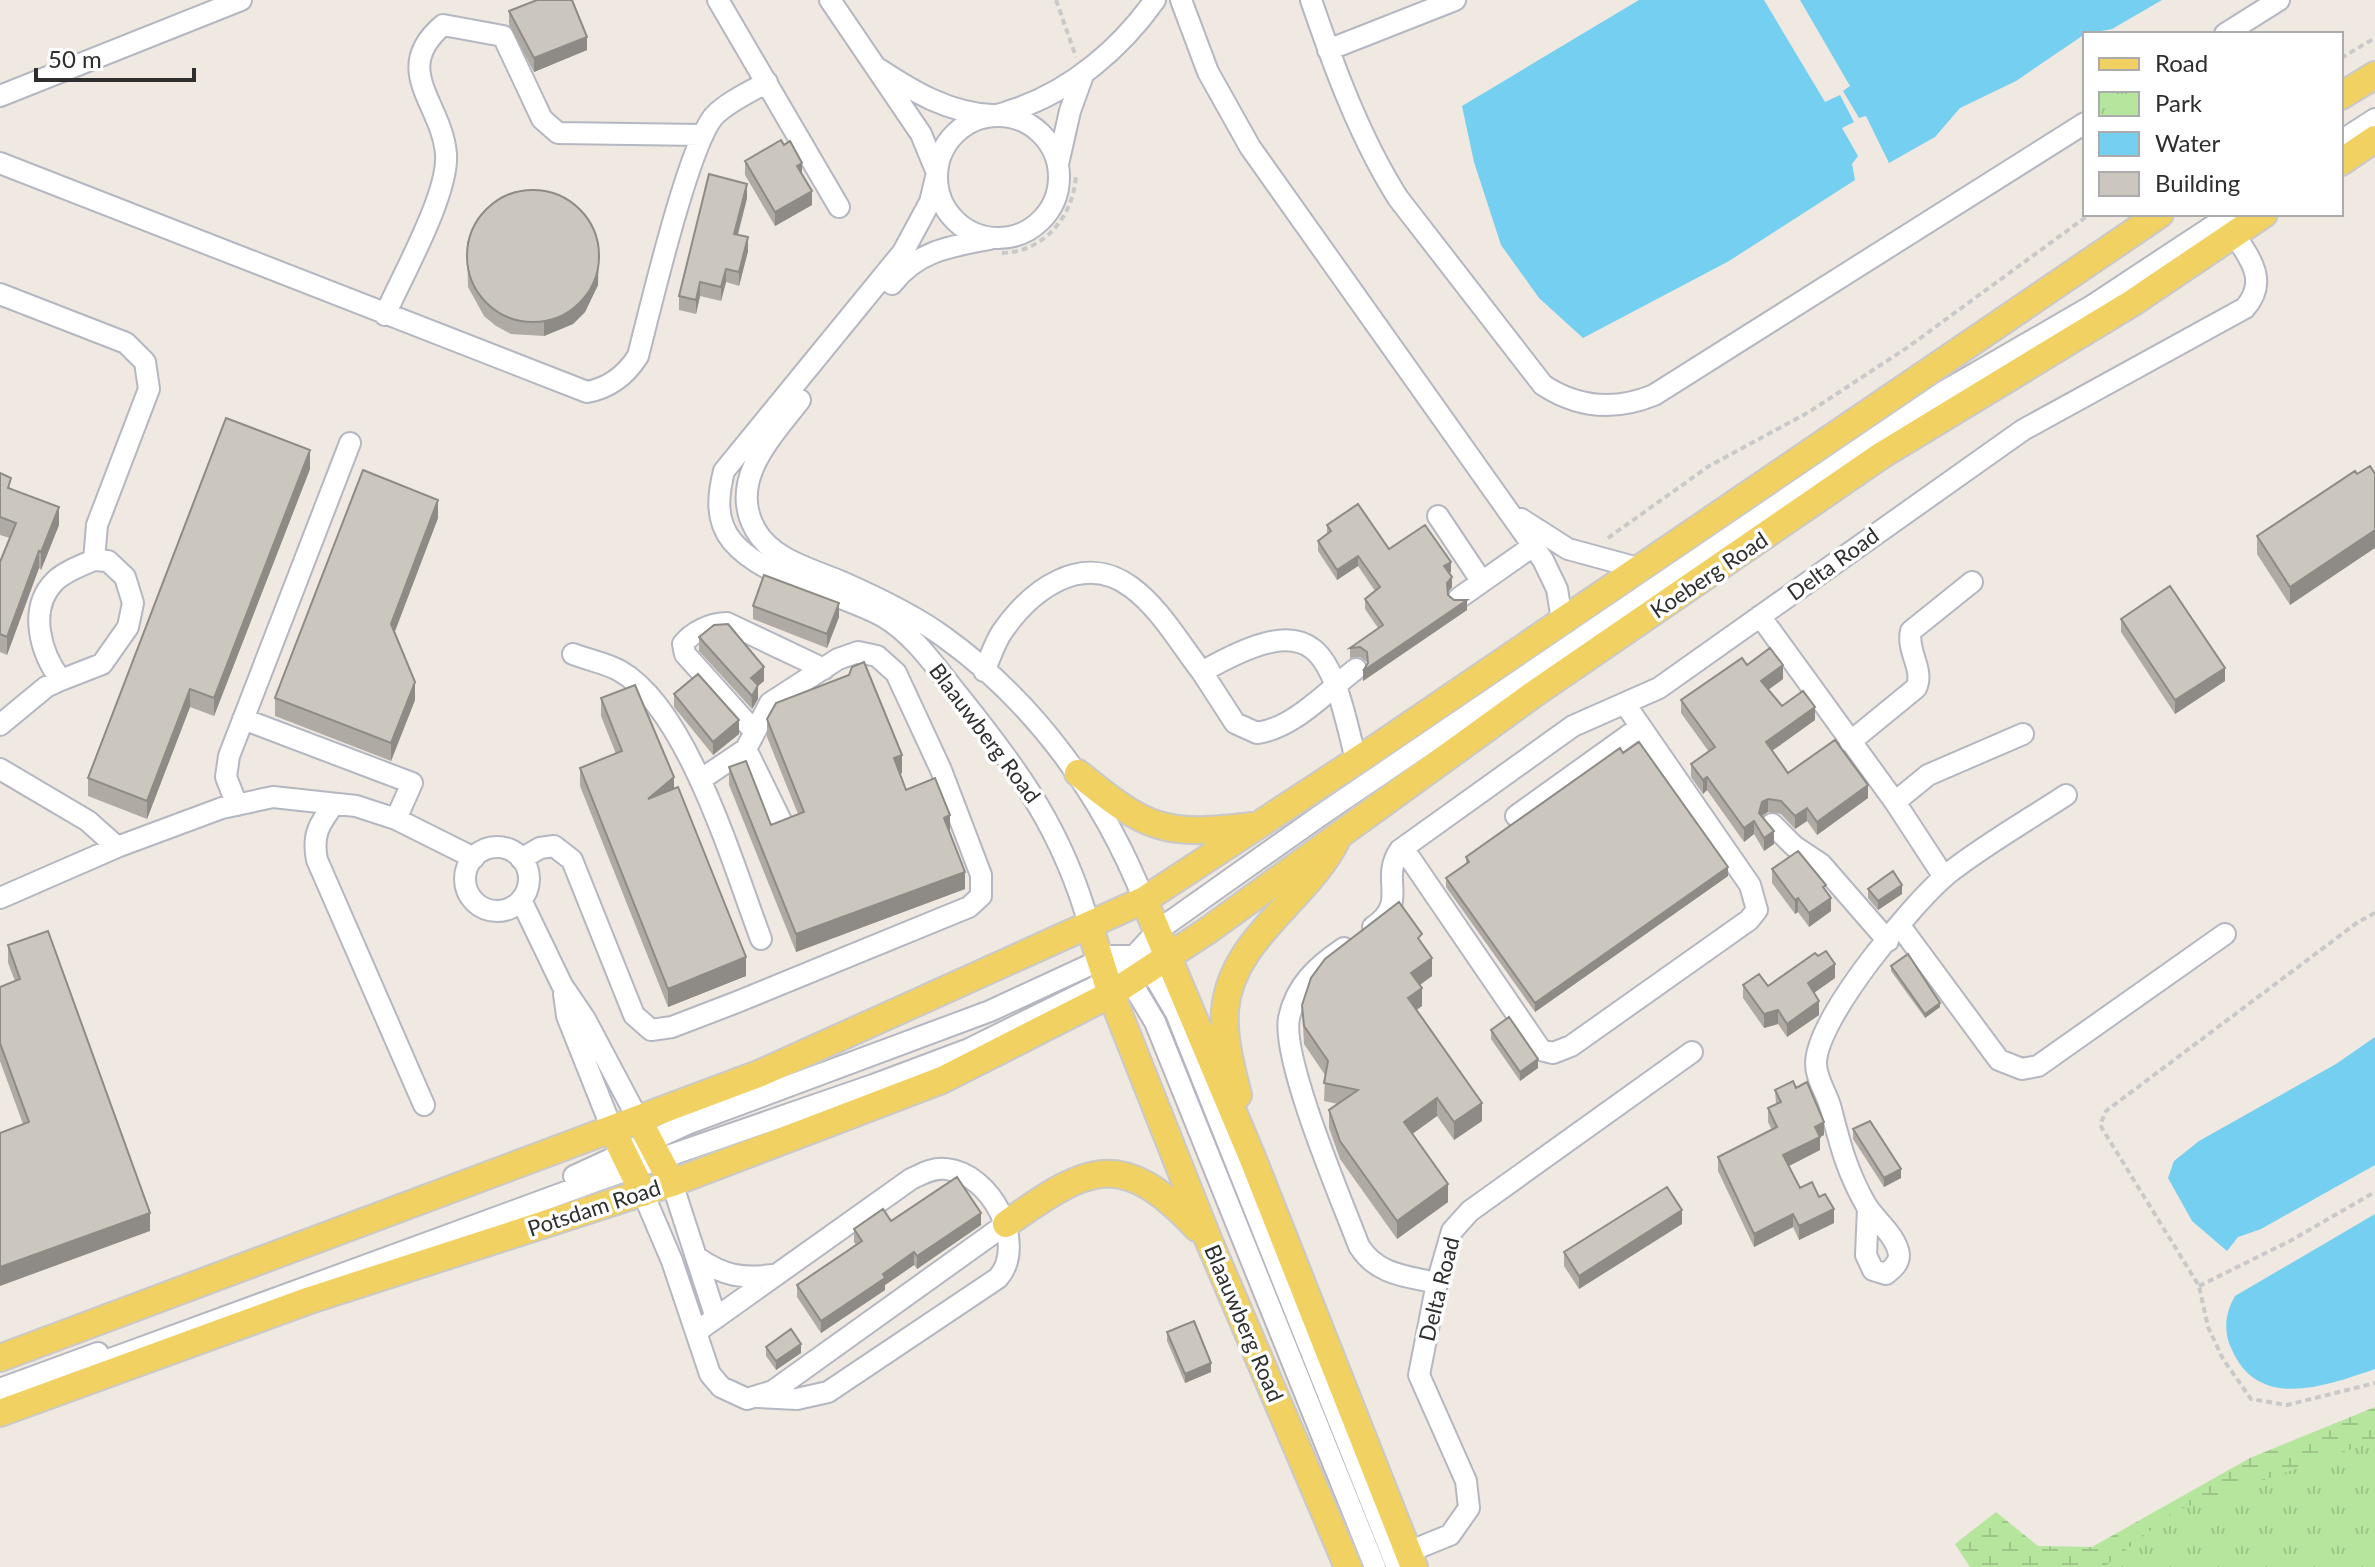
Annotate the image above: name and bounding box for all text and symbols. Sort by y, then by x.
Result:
scale bar [36,32,194,82]
legend [2083,32,2343,216]
text: 50 m [48,44,102,73]
text: Road [2155,48,2208,77]
text: Park [2155,88,2203,117]
text: Water [2155,128,2220,157]
text: Building [2155,168,2240,197]
street label: Delta Road [1782,521,1884,606]
street label: Koeberg Road [1645,526,1772,624]
street label: Blaauwberg Road [924,657,1047,808]
street label: Potsdam Road [524,1173,664,1242]
street label: Delta Road [1413,1234,1465,1344]
street label: Blaauwberg Road [1199,1240,1290,1405]

